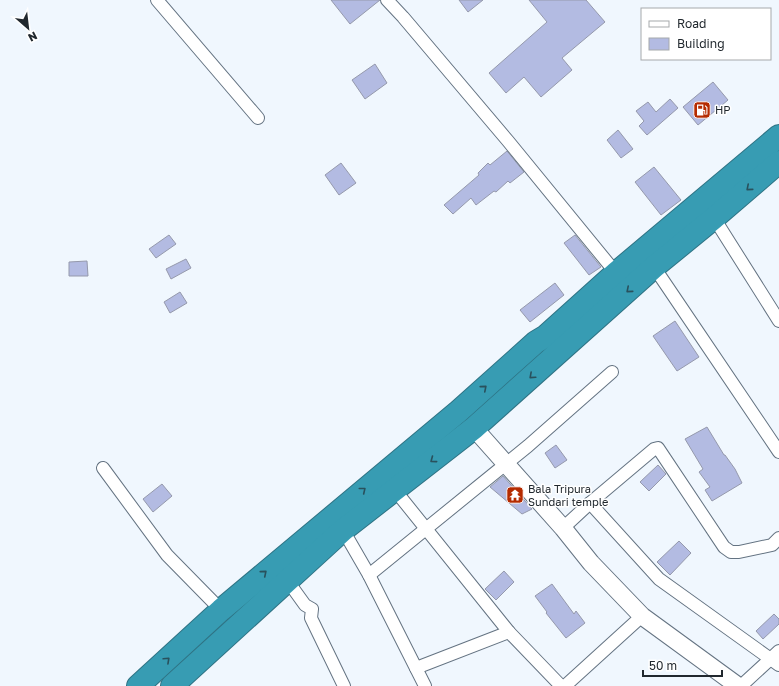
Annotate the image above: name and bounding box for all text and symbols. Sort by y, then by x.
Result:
north arrow [8,8,48,48]
legend [641,8,771,60]
text: Road [677,16,706,31]
text: N [26,30,40,45]
text: Building [677,36,725,51]
fuel station icon: HP [692,100,712,120]
place label: HP [715,103,731,116]
one-way arrow [747,183,754,190]
one-way arrow [626,285,633,292]
one-way arrow [529,371,536,378]
one-way arrow [479,385,487,392]
one-way arrow [430,455,437,462]
place label: Bala Tripura Sundari temple [528,482,609,508]
temple icon: Bala Tripura Sundari temple [505,485,525,505]
one-way arrow [359,487,366,494]
one-way arrow [259,571,267,578]
scale bar [643,652,722,678]
one-way arrow [162,657,170,664]
text: 50 m [649,658,677,673]

